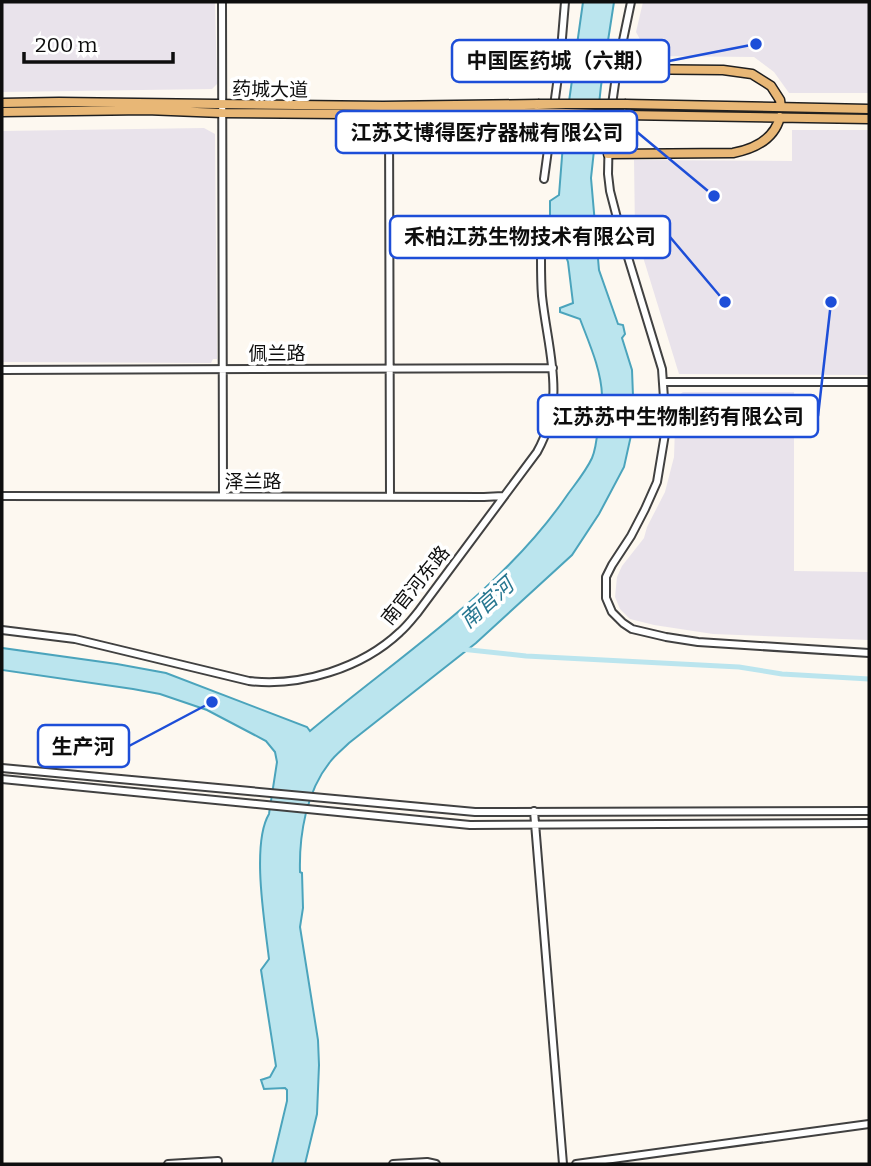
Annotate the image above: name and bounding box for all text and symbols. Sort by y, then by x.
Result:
scale bar [24,21,173,65]
text: 200 m [35,32,98,58]
callout: 中国医药城（六期） [452,40,669,82]
text: 中国医药城（六期） [467,48,656,74]
street label: 药城大道 [232,77,308,102]
callout: 江苏艾博得医疗器械有限公司 [336,111,637,153]
text: 江苏艾博得医疗器械有限公司 [351,120,624,146]
callout: 禾柏江苏生物技术有限公司 [390,216,670,258]
text: 禾柏江苏生物技术有限公司 [404,224,656,250]
street label: 佩兰路 [248,342,306,365]
callout: 江苏苏中生物制药有限公司 [538,395,818,437]
text: 江苏苏中生物制药有限公司 [552,404,804,430]
street label: 泽兰路 [224,470,282,493]
street label: 南官河东路 [377,541,454,629]
water label: 南官河 [455,570,522,634]
callout: 生产河 [38,725,129,767]
text: 生产河 [52,734,115,760]

